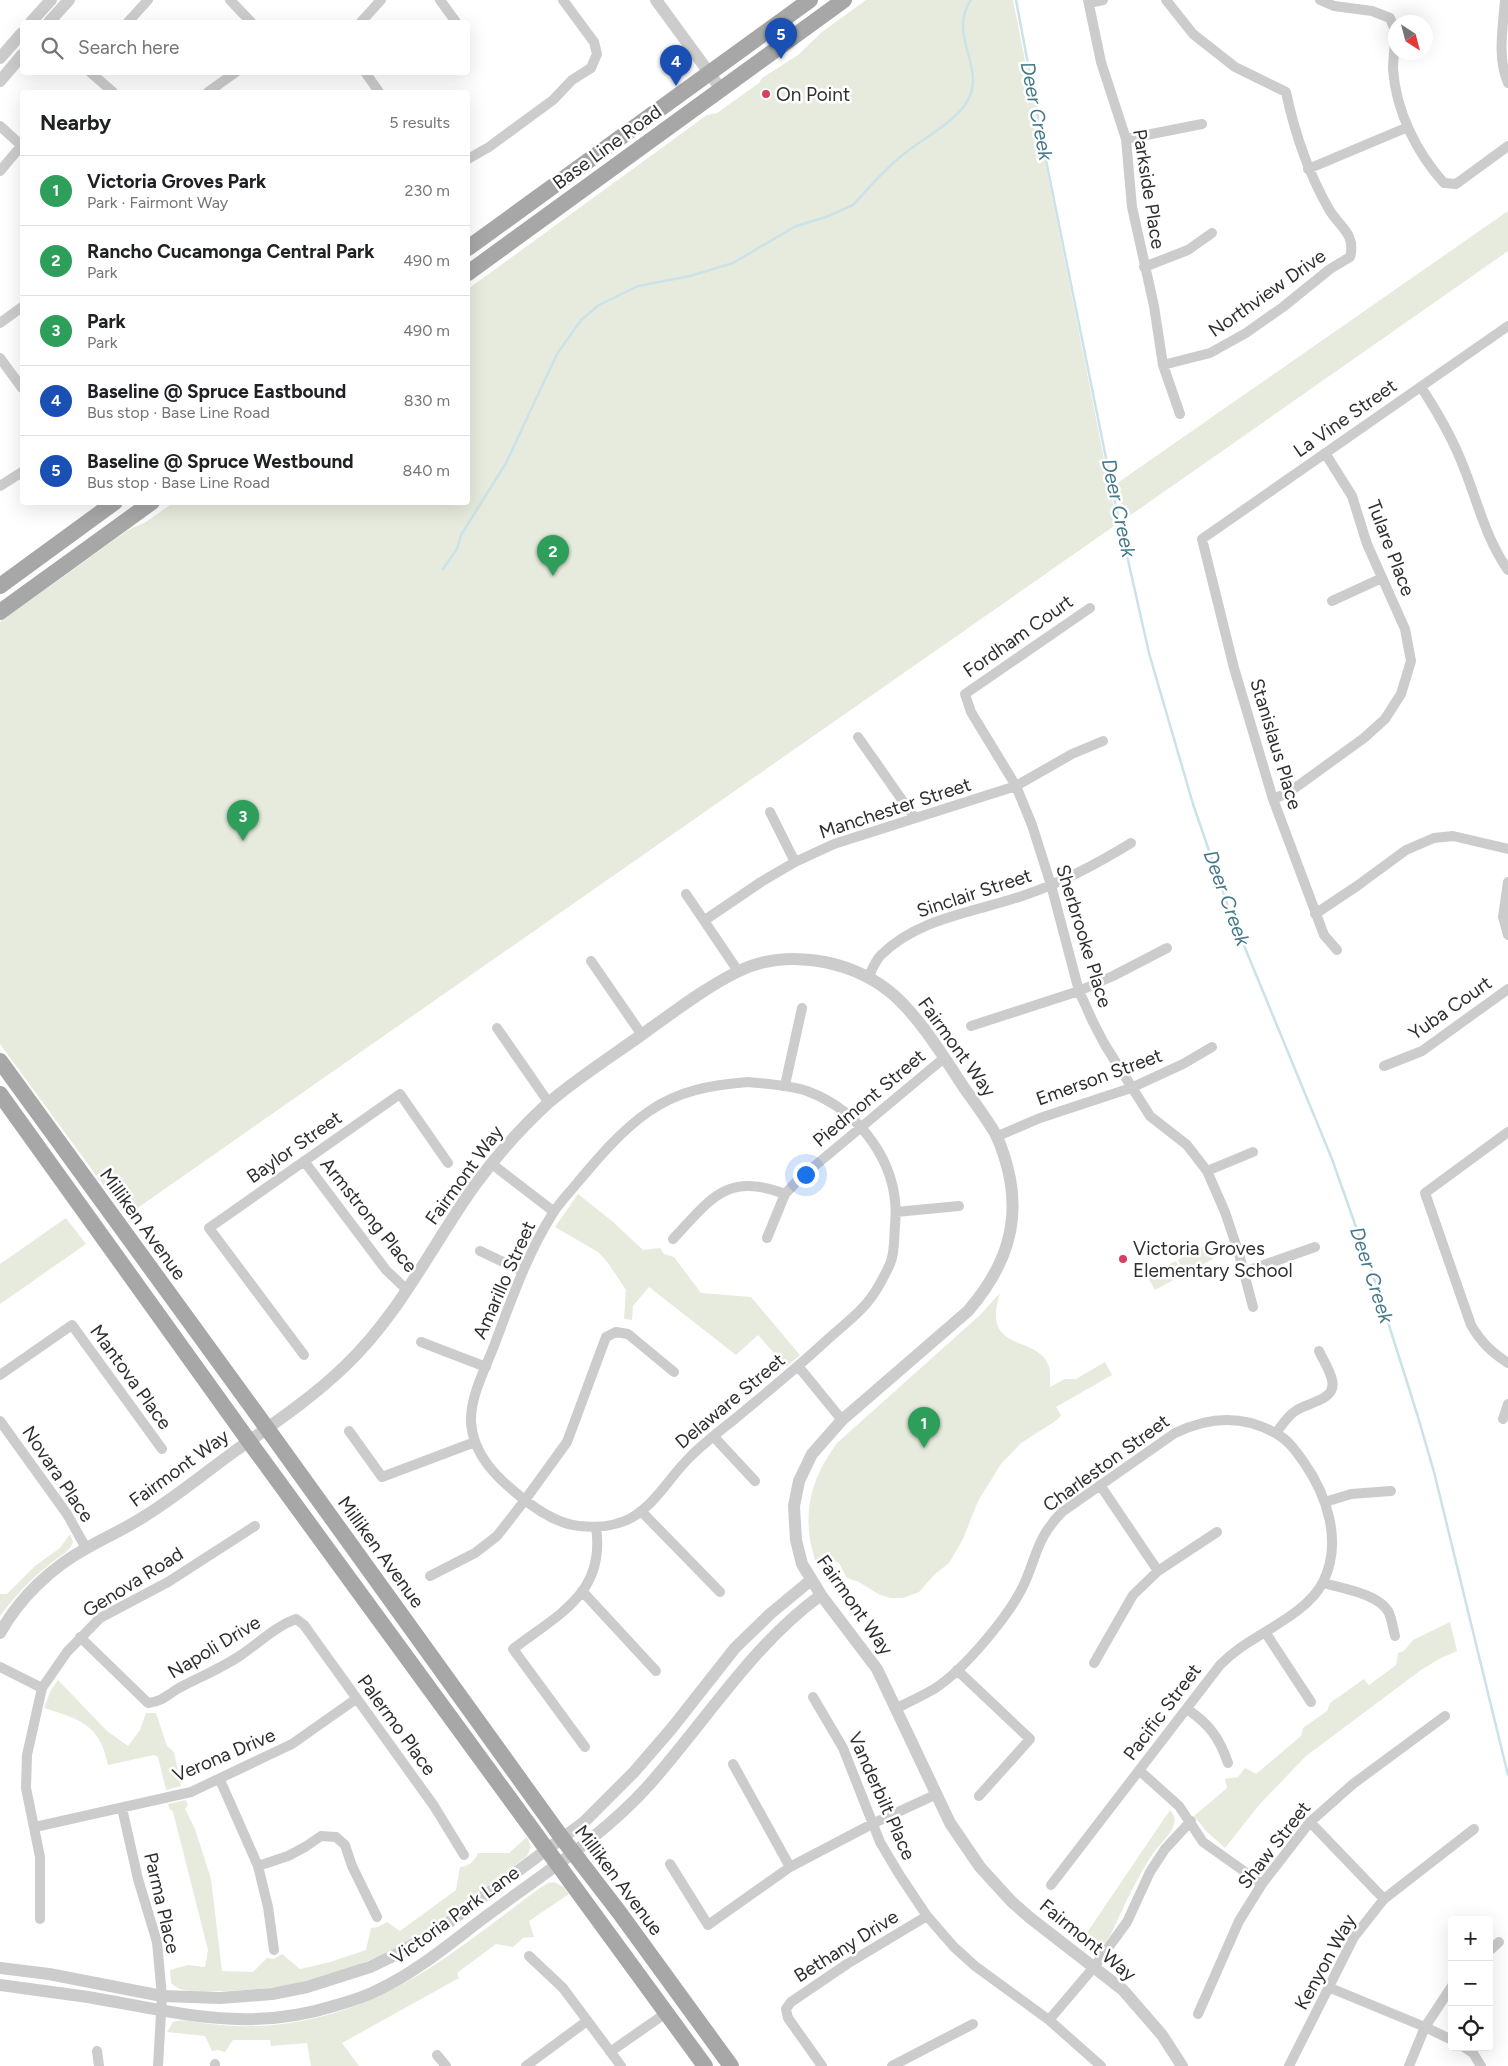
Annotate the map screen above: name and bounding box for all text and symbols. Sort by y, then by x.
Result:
north arrow [1388,15,1433,60]
pin: 5 [765,18,797,59]
search box [20,20,470,75]
icon: search [38,34,66,62]
text: Search here [78,36,180,59]
pin: 4 [660,45,692,86]
water label: Deer Creek [1016,60,1059,164]
place label: On Point [776,83,850,106]
marker: On Point [760,88,772,100]
street label: Base Line Road [548,100,666,194]
text: Nearby [40,110,111,135]
text: 5 results [389,113,450,132]
street label: Parkside Place [1128,127,1170,251]
text: Victoria Groves Park [87,170,266,193]
text: 1 [53,181,59,200]
text: 230 m [405,181,450,200]
text: Park · Fairmont Way [87,193,228,212]
text: Rancho Cucamonga Central Park [87,240,375,263]
street label: Northview Drive [1204,244,1330,342]
text: 2 [51,251,61,270]
text: 490 m [403,251,450,270]
text: Park [87,263,117,282]
text: Park [87,310,126,333]
text: 3 [52,321,60,340]
text: 490 m [403,321,450,340]
text: Park [87,333,117,352]
street label: La Vine Street [1289,374,1401,462]
text: Baseline @ Spruce Eastbound [87,380,346,403]
text: 4 [51,391,61,410]
text: 830 m [404,391,450,410]
text: Bus stop · Base Line Road [87,403,270,422]
text: Baseline @ Spruce Westbound [87,450,354,473]
water label: Deer Creek [1097,456,1141,561]
text: 5 [51,461,61,480]
text: 840 m [402,461,450,480]
text: Bus stop · Base Line Road [87,473,270,492]
street label: Tulare Place [1362,497,1420,599]
pin: 2 [537,535,569,576]
street label: Fordham Court [959,590,1077,682]
street label: Stanislaus Place [1245,676,1307,812]
street label: Manchester Street [816,773,974,843]
pin: 3 [227,800,259,841]
water label: Deer Creek [1199,847,1256,950]
street label: Sherbrooke Place [1051,862,1117,1010]
street label: Sinclair Street [914,864,1034,922]
street label: Yuba Court [1404,971,1496,1045]
street label: Fairmont Way [913,993,1001,1101]
street label: Piedmont Street [808,1044,930,1152]
street label: Emerson Street [1033,1044,1165,1110]
street label: Baylor Street [242,1106,346,1188]
street label: Fairmont Way [420,1121,508,1229]
street label: Armstrong Place [316,1153,422,1277]
your location [793,1162,819,1188]
street label: Milliken Avenue [95,1164,191,1284]
street label: Amarillo Street [468,1217,540,1343]
water label: Deer Creek [1345,1224,1399,1328]
place label: Victoria Groves Elementary School [1133,1237,1293,1282]
marker: Victoria Groves Elementary School [1117,1253,1129,1265]
street label: Mantova Place [85,1320,177,1434]
street label: Delaware Street [670,1348,790,1454]
pin: 1 [908,1407,940,1448]
street label: Charleston Street [1038,1409,1174,1517]
street label: Novara Place [17,1421,99,1527]
street label: Fairmont Way [125,1424,233,1512]
street label: Milliken Avenue [333,1492,429,1612]
street label: Genova Road [79,1542,187,1622]
street label: Fairmont Way [812,1550,898,1660]
street label: Napoli Drive [164,1610,264,1684]
street label: Pacific Street [1118,1659,1206,1765]
street label: Palermo Place [353,1670,441,1780]
street label: Verona Drive [169,1723,279,1787]
street label: Vanderbilt Place [843,1728,921,1864]
street label: Shaw Street [1233,1797,1315,1893]
street label: Milliken Avenue [570,1820,668,1940]
street label: Parma Place [139,1850,185,1956]
street label: Victoria Park Lane [387,1861,523,1969]
street label: Fairmont Way [1035,1894,1141,1986]
street label: Bethany Drive [790,1905,902,1987]
street label: Kenyon Way [1289,1910,1361,2014]
map controls [1448,1916,1493,2051]
button: + [1448,1916,1493,1961]
button: − [1448,1961,1493,2006]
button: locate [1448,2006,1493,2051]

